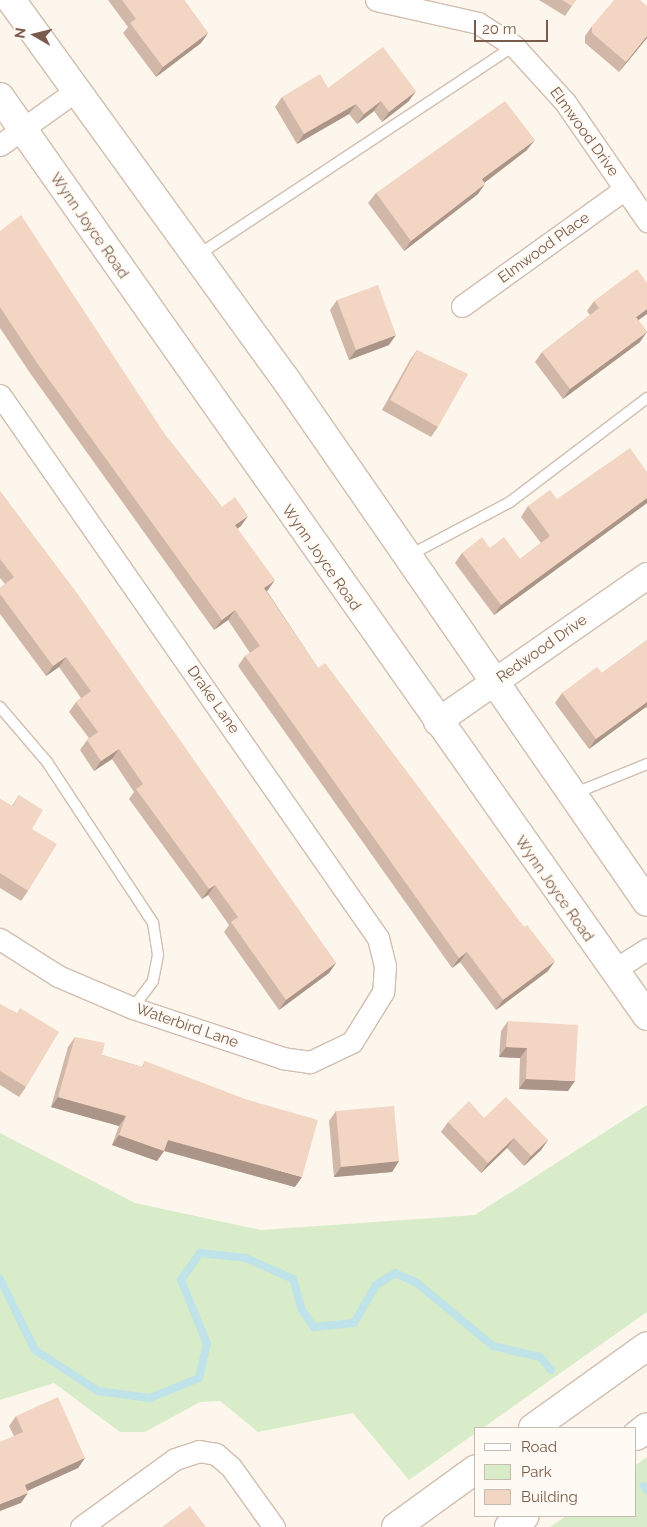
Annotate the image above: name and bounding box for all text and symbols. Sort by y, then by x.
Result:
north arrow [10,10,60,60]
scale bar [477,10,551,42]
text: 20 m [482,20,517,38]
text: N [11,27,29,39]
street label: Elmwood Drive [546,84,622,180]
street label: Wynn Joyce Road [46,170,132,282]
street label: Elmwood Place [495,209,593,287]
street label: Wynn Joyce Road [278,502,364,614]
street label: Redwood Drive [493,611,591,687]
street label: Drake Lane [183,663,243,737]
street label: Wynn Joyce Road [511,833,597,945]
street label: Waterbird Lane [133,1000,241,1052]
legend [474,1427,637,1517]
text: Road [521,1438,557,1456]
text: Park [521,1463,552,1481]
text: Building [521,1488,578,1506]

